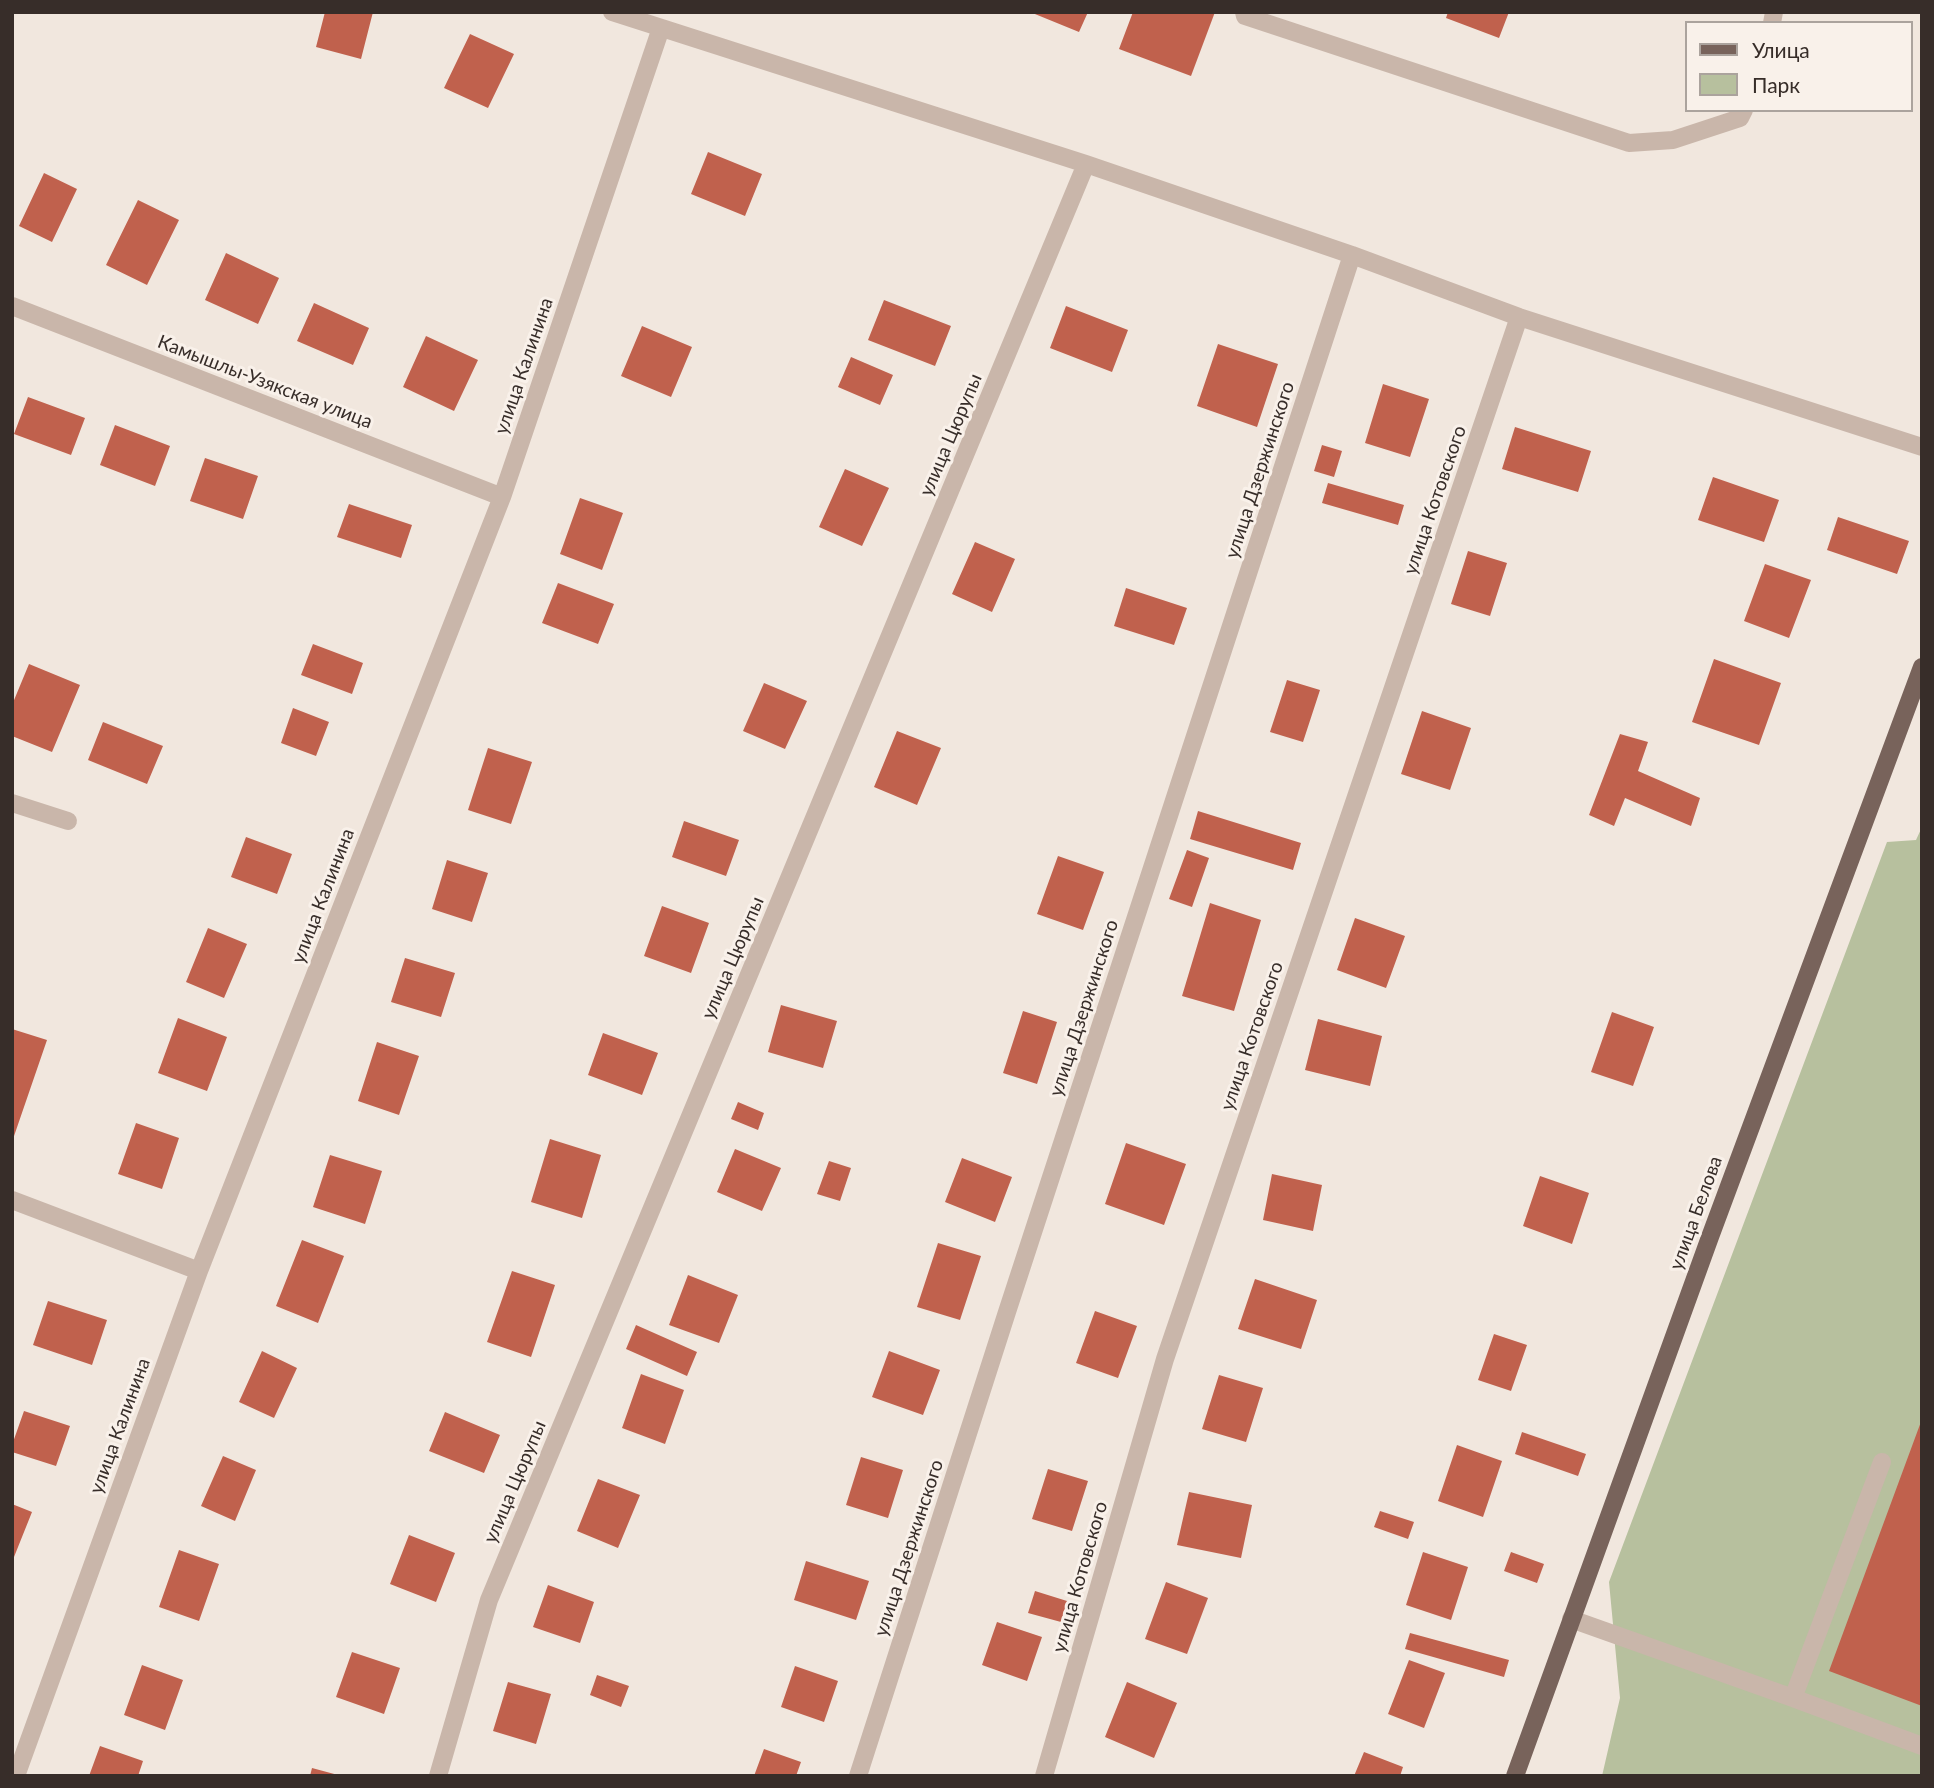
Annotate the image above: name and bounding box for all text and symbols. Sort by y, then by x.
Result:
legend [1686,21,1913,112]
text: Улица [1752,37,1810,62]
text: Парк [1752,72,1800,97]
street label: улица Калинина [490,295,558,437]
street label: Камышлы-Узякская улица [154,330,376,434]
street label: улица Цюрупы [915,370,987,500]
street label: улица Дзержинского [1221,379,1299,561]
street label: улица Котовского [1399,423,1471,577]
street label: улица Калинина [287,825,359,967]
street label: улица Цюрупы [697,893,769,1023]
street label: улица Дзержинского [1045,917,1123,1099]
street label: улица Котовского [1216,959,1288,1113]
street label: улица Белова [1665,1153,1727,1273]
street label: улица Калинина [85,1355,155,1497]
street label: улица Цюрупы [479,1417,551,1547]
street label: улица Дзержинского [870,1457,948,1639]
street label: улица Котовского [1048,1499,1112,1655]

